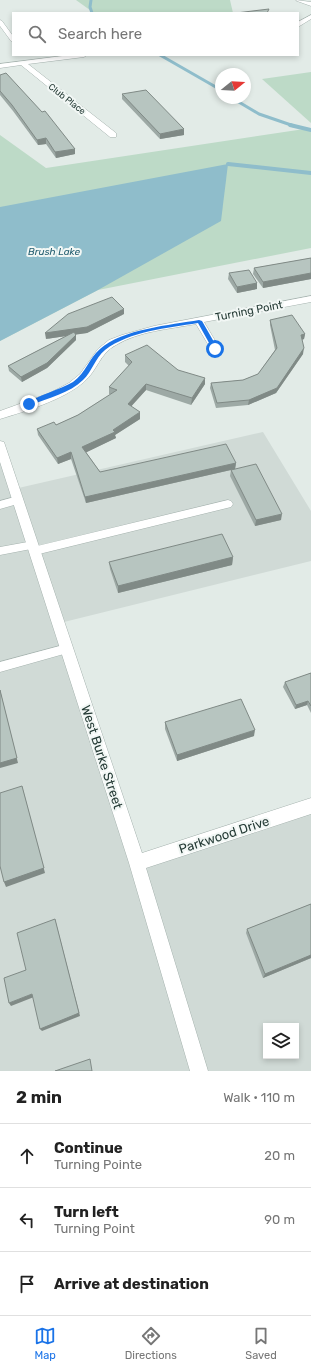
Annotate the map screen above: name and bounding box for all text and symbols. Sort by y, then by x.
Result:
search box [12,12,299,56]
icon: search [26,23,48,45]
text: Search here [58,25,142,43]
north arrow [215,68,251,104]
street label: Club Place [47,81,87,117]
water label: Brush Lake [28,246,80,258]
street label: Turning Point [214,298,284,324]
route start [206,340,224,358]
route end [20,395,38,413]
street label: West Burke Street [78,703,126,811]
street label: Parkwood Drive [177,813,271,857]
map controls [263,1023,299,1059]
button: layers [263,1023,299,1059]
text: 2 min [16,1087,62,1107]
text: Walk · 110 m [223,1090,295,1105]
text: Continue [54,1139,123,1157]
icon: ahead [16,1145,38,1167]
text: 20 m [264,1148,295,1163]
text: Turning Pointe [54,1157,142,1172]
text: Turn left [54,1203,119,1221]
icon: left [16,1209,38,1231]
text: 90 m [264,1212,295,1227]
text: Turning Point [54,1221,135,1236]
icon: arrive [16,1273,38,1295]
text: Arrive at destination [54,1275,209,1293]
tab: Map [34,1325,56,1362]
tab: Directions [125,1325,177,1362]
tab: Saved [245,1325,277,1362]

